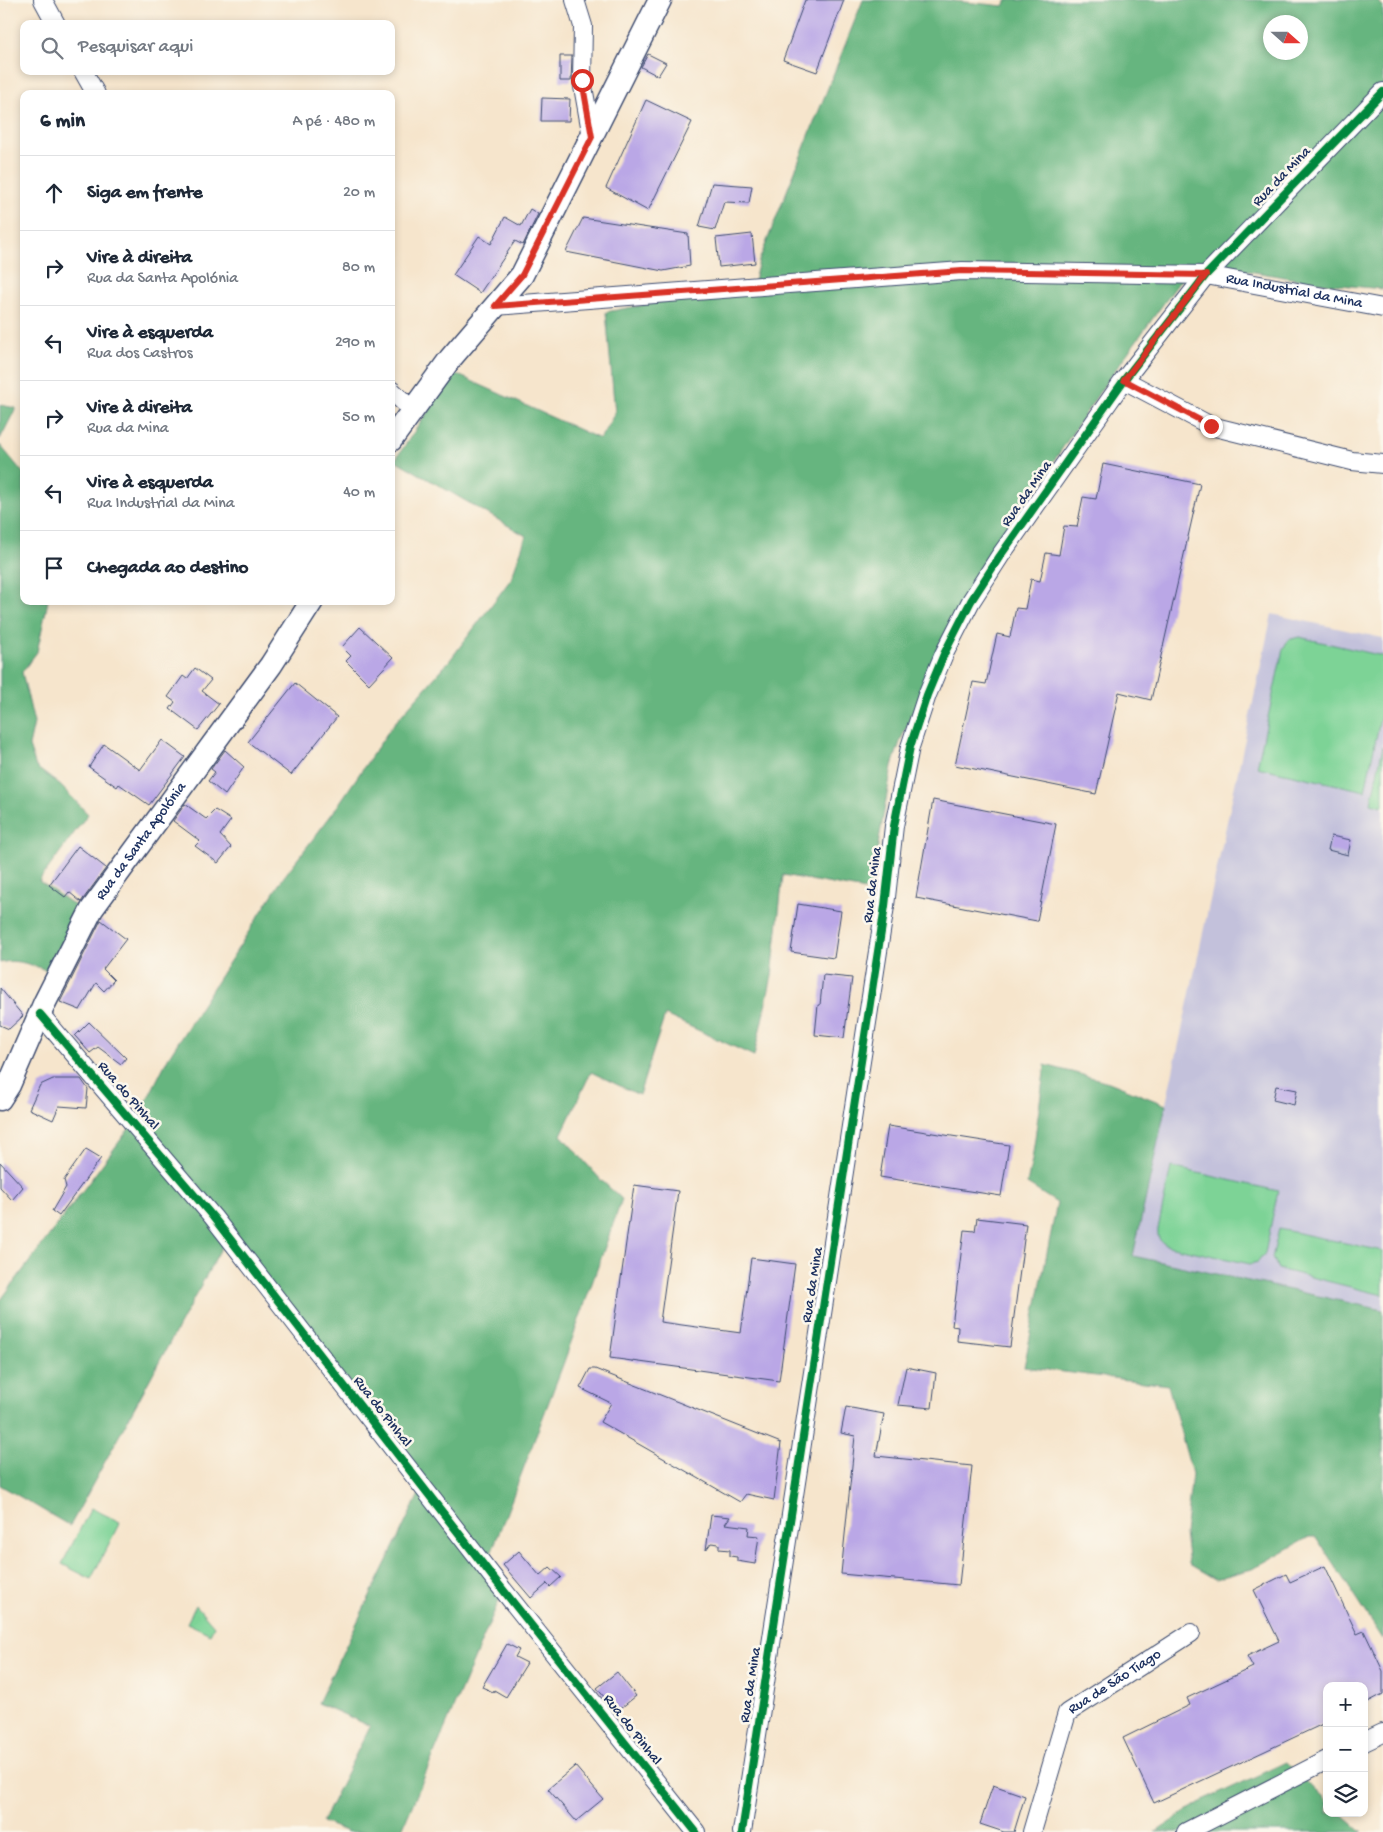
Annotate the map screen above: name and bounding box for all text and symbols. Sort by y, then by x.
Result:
north arrow [1263,15,1308,60]
search box [20,20,395,75]
icon: search [38,34,66,62]
text: Pesquisar aqui [78,36,193,59]
route start [571,69,594,92]
text: 6 min [40,110,85,135]
text: A pé · 480 m [292,113,375,132]
street label: Rua da Mina [1249,143,1316,211]
icon: ahead [40,179,68,207]
text: Siga em frente [87,182,203,205]
text: 20 m [343,184,375,203]
text: Vire à direita [87,247,192,270]
icon: right [40,254,68,282]
text: 80 m [342,259,375,278]
text: Rua da Santa Apolónia [87,270,238,289]
street label: Rua Industrial da Mina [1224,270,1365,313]
text: Vire à esquerda [87,322,213,345]
icon: left [40,329,68,357]
text: 290 m [335,334,375,353]
text: Rua dos Castros [87,345,193,364]
text: Vire à direita [87,397,192,420]
icon: right [40,404,68,432]
text: 50 m [342,409,375,428]
route end [1200,415,1223,438]
text: Rua da Mina [87,420,169,439]
street label: Rua da Mina [998,457,1057,531]
text: Vire à esquerda [87,472,213,495]
icon: left [40,479,68,507]
text: 40 m [343,484,375,503]
text: Rua Industrial da Mina [87,495,235,514]
icon: arrive [40,554,68,582]
text: Chegada ao destino [87,557,248,580]
street label: Rua da Santa Apolónia [92,778,191,904]
street label: Rua da Mina [859,845,887,924]
street label: Rua do Pinhal [93,1058,163,1134]
street label: Rua da Mina [798,1245,828,1324]
street label: Rua do Pinhal [349,1373,415,1451]
street label: Rua da Mina [736,1645,766,1724]
street label: Rua de São Tiago [1065,1645,1165,1719]
map controls [1323,1682,1368,1817]
button: + [1323,1682,1368,1727]
street label: Rua do Pinhal [599,1691,665,1769]
button: − [1323,1727,1368,1772]
button: layers [1323,1772,1368,1817]

